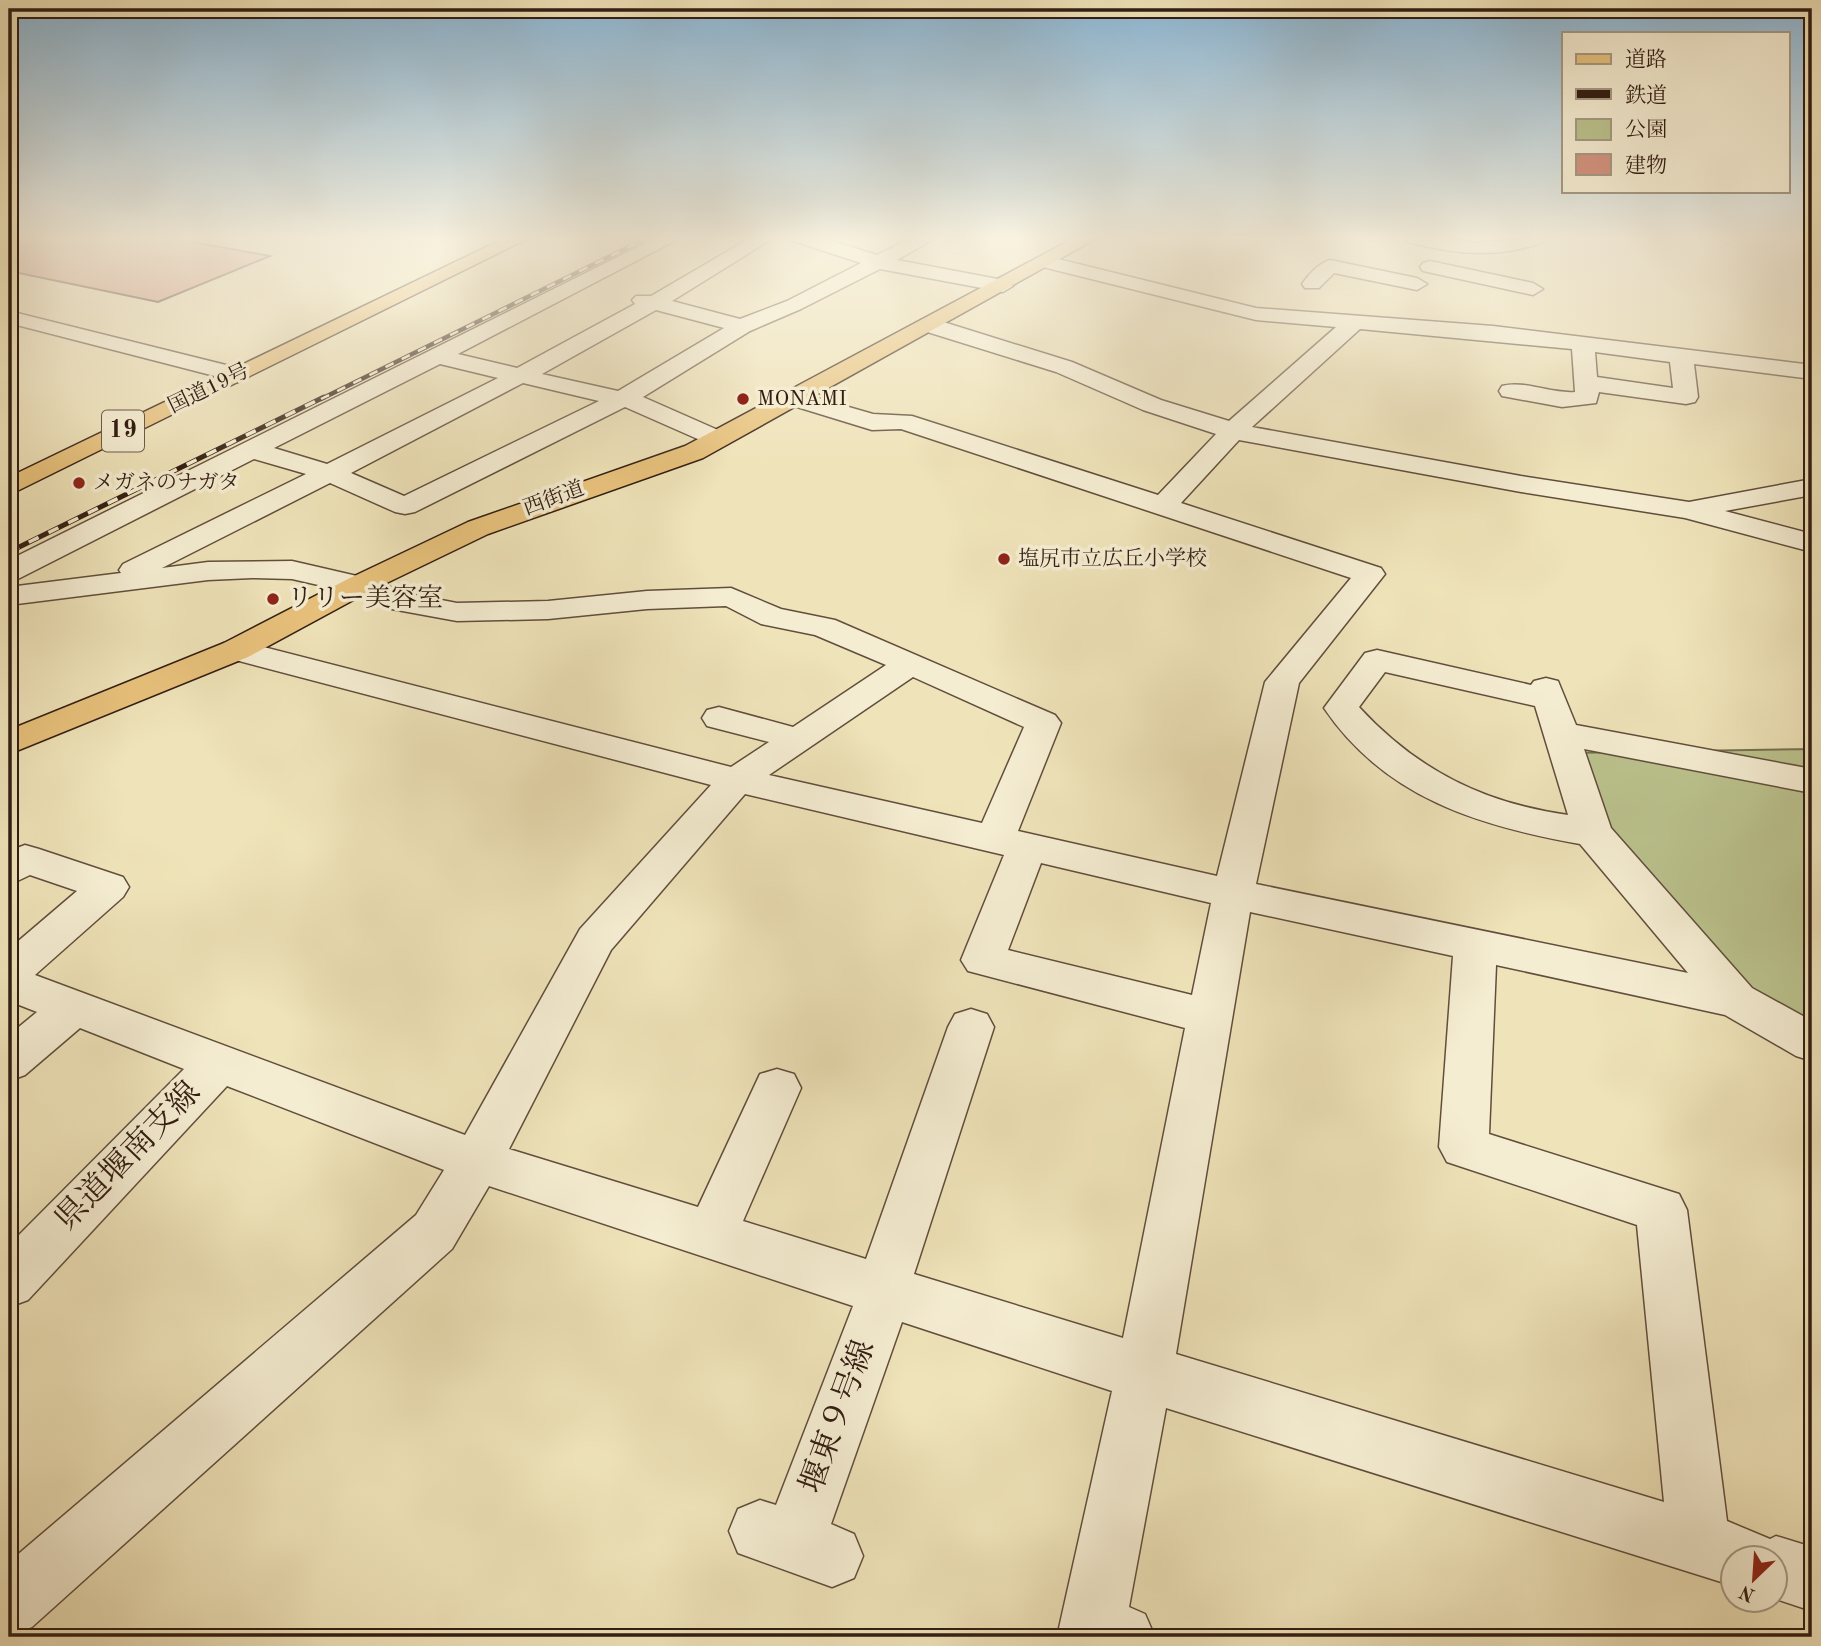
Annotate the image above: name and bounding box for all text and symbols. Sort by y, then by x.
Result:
legend [1562,32,1790,192]
text: 道路 [1625,48,1667,71]
text: 鉄道 [1625,84,1667,107]
text: 公園 [1625,118,1667,141]
text: 建物 [1625,154,1667,177]
street label: 国道19号 [164,359,253,418]
place label: MONAMI [757,389,847,410]
marker: MONAMI [735,391,751,407]
road number: 19 [102,410,144,452]
place label: メガネのナガタ [93,471,240,494]
marker: メガネのナガタ [71,475,87,491]
street label: 西街道 [520,476,587,520]
place label: 塩尻市立広丘小学校 [1018,547,1207,570]
marker: 塩尻市立広丘小学校 [996,551,1012,567]
place label: リリー美容室 [287,584,443,612]
marker: リリー美容室 [265,591,281,607]
street label: 県道堰南支線 [49,1075,207,1237]
street label: 堰東９号線 [793,1335,881,1498]
north arrow [1720,1544,1790,1614]
text: N [1737,1580,1758,1604]

